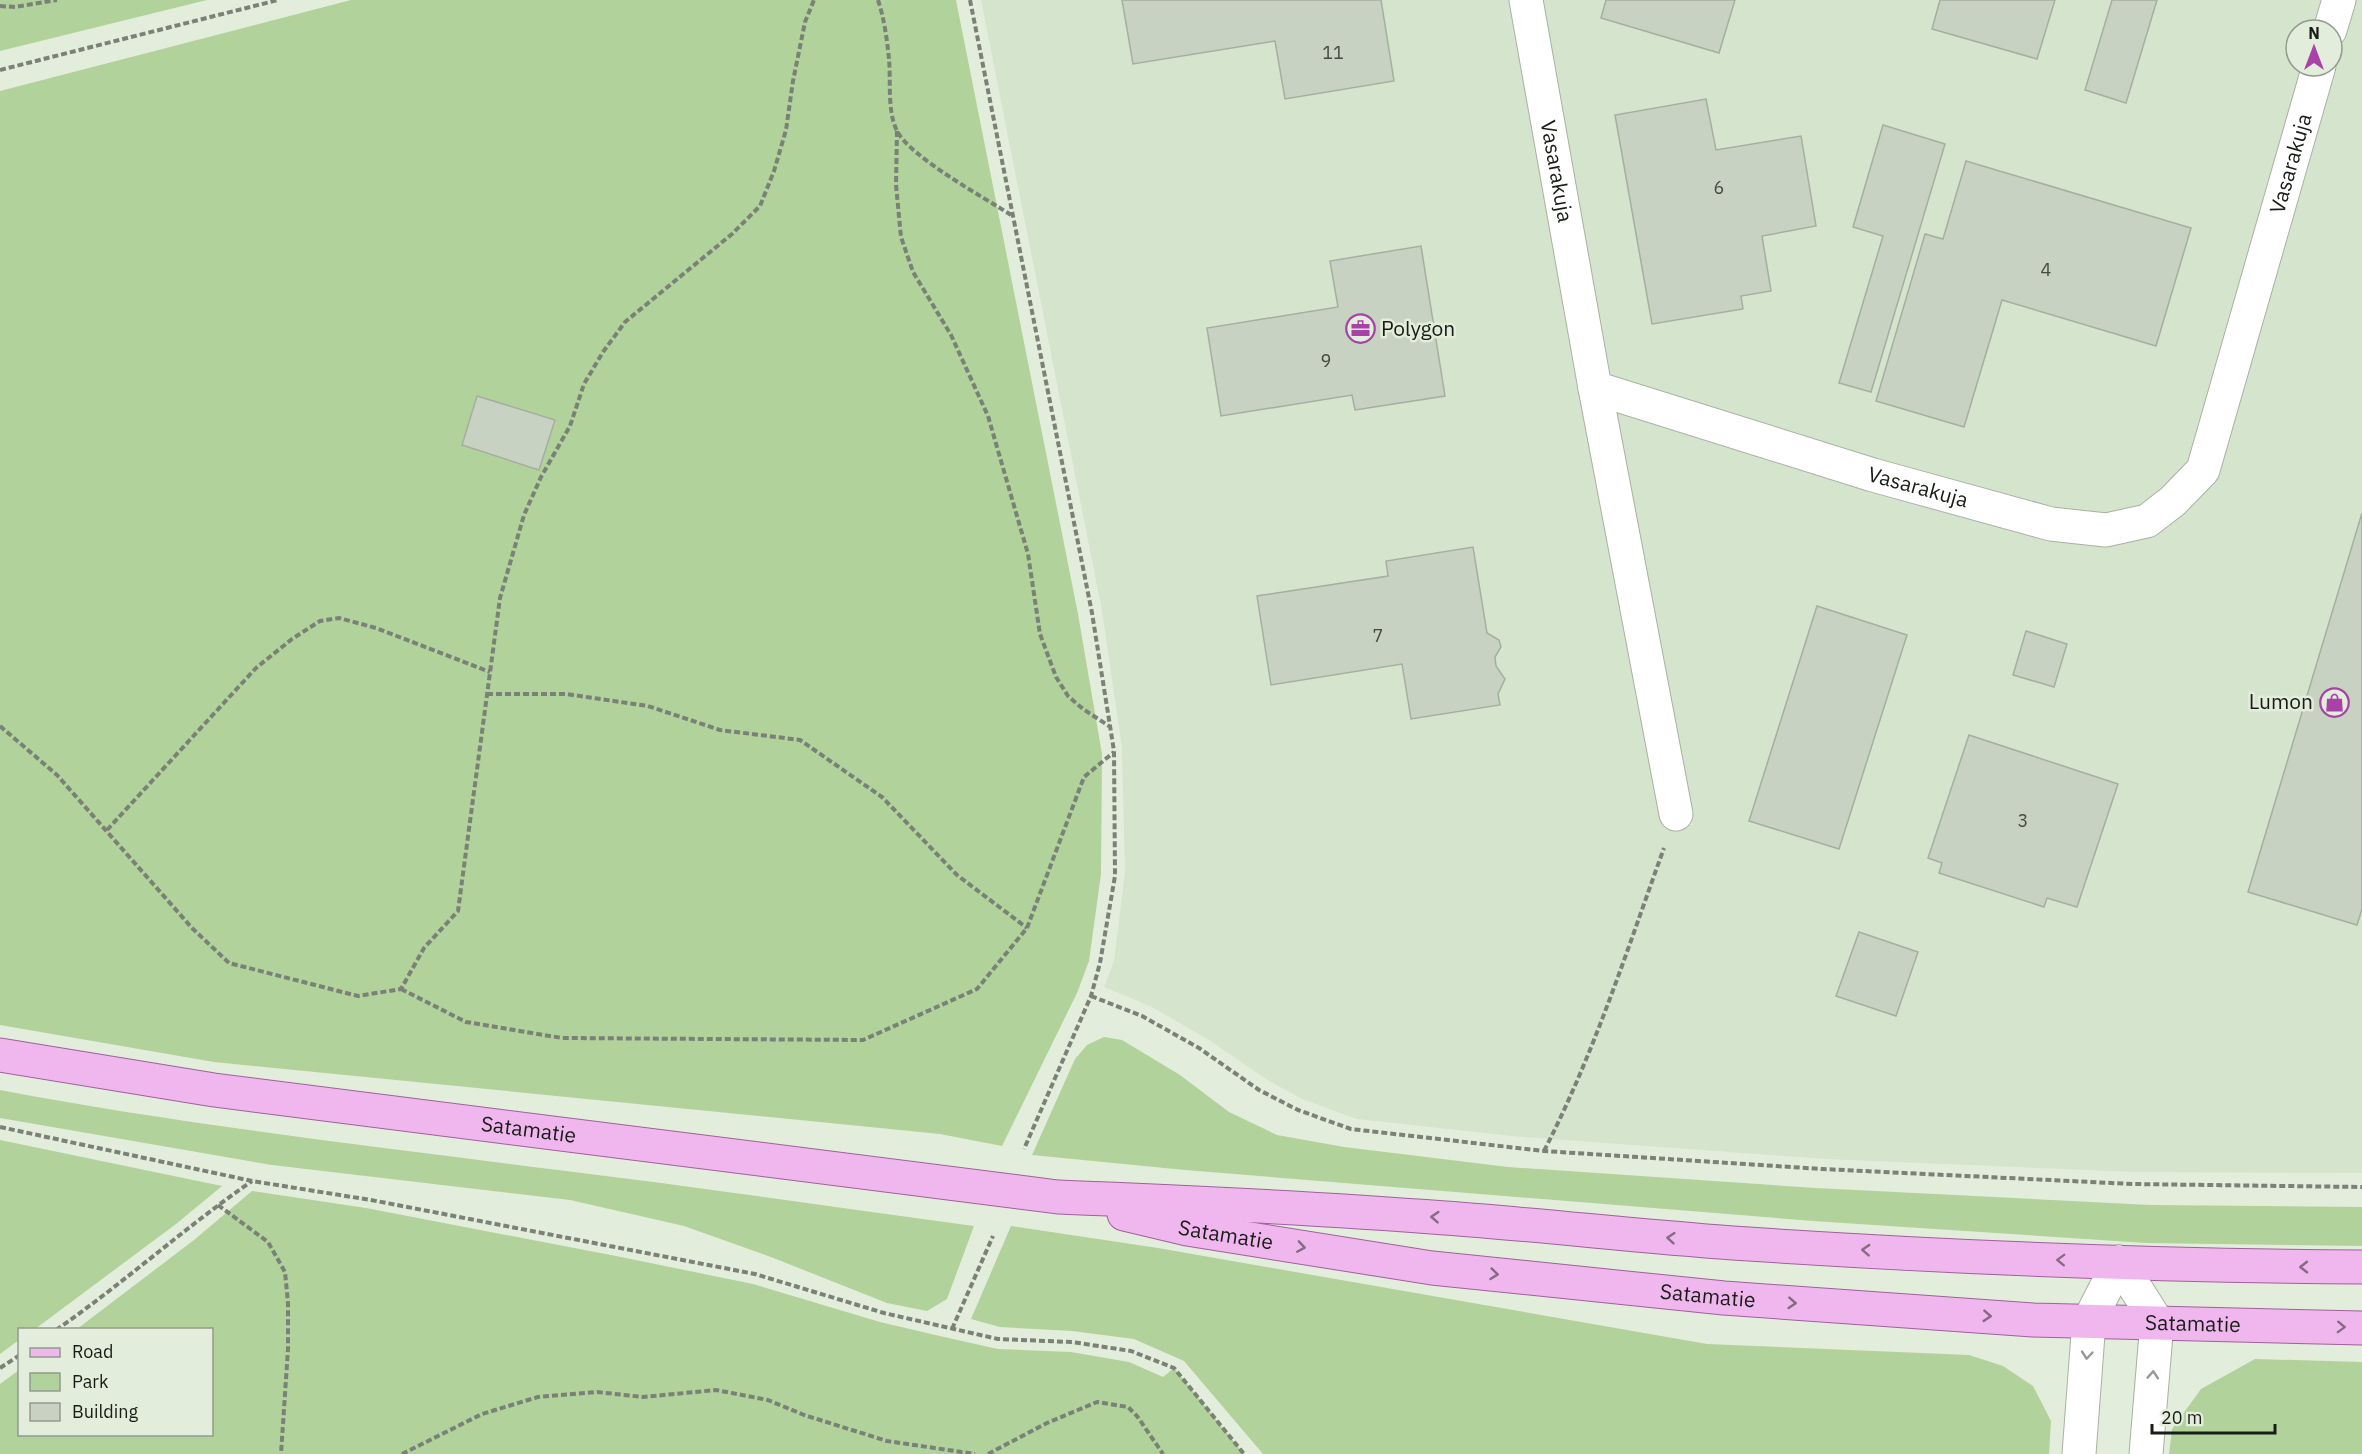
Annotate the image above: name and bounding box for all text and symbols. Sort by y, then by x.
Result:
north arrow [2284,18,2344,78]
text: N [2308,23,2320,43]
house number: 11 [1322,41,1344,64]
street label: Vasarakuja [2262,110,2318,217]
street label: Vasarakuja [1535,118,1580,224]
house number: 6 [1714,176,1724,199]
house number: 4 [2041,258,2052,281]
office icon: Polygon [1344,313,1376,345]
place label: Polygon [1381,314,1455,342]
house number: 9 [1321,349,1331,372]
street label: Vasarakuja [1865,459,1972,514]
house number: 7 [1373,624,1383,647]
shop icon: Lumon [2318,686,2350,718]
place label: Lumon [2249,687,2313,715]
house number: 3 [2018,809,2028,832]
street label: Satamatie [480,1109,578,1149]
one-way arrow [1431,1211,1440,1224]
street label: Satamatie [1176,1212,1275,1256]
one-way arrow [1667,1231,1676,1244]
one-way arrow [1296,1241,1305,1253]
one-way arrow [1861,1243,1870,1256]
one-way arrow [2056,1253,2065,1266]
one-way arrow [2299,1261,2308,1273]
one-way arrow [1489,1267,1498,1280]
street label: Satamatie [1659,1277,1756,1313]
one-way arrow [1788,1296,1797,1309]
street label: Satamatie [2145,1308,2241,1338]
one-way arrow [1982,1310,1991,1323]
one-way arrow [2337,1321,2346,1333]
legend [18,1328,213,1436]
text: Road [72,1340,113,1363]
one-way arrow [2080,1351,2093,1360]
text: Park [72,1370,109,1393]
one-way arrow [2146,1370,2159,1379]
scale bar [2152,1397,2275,1435]
text: Building [72,1400,139,1423]
text: 20 m [2161,1406,2203,1429]

